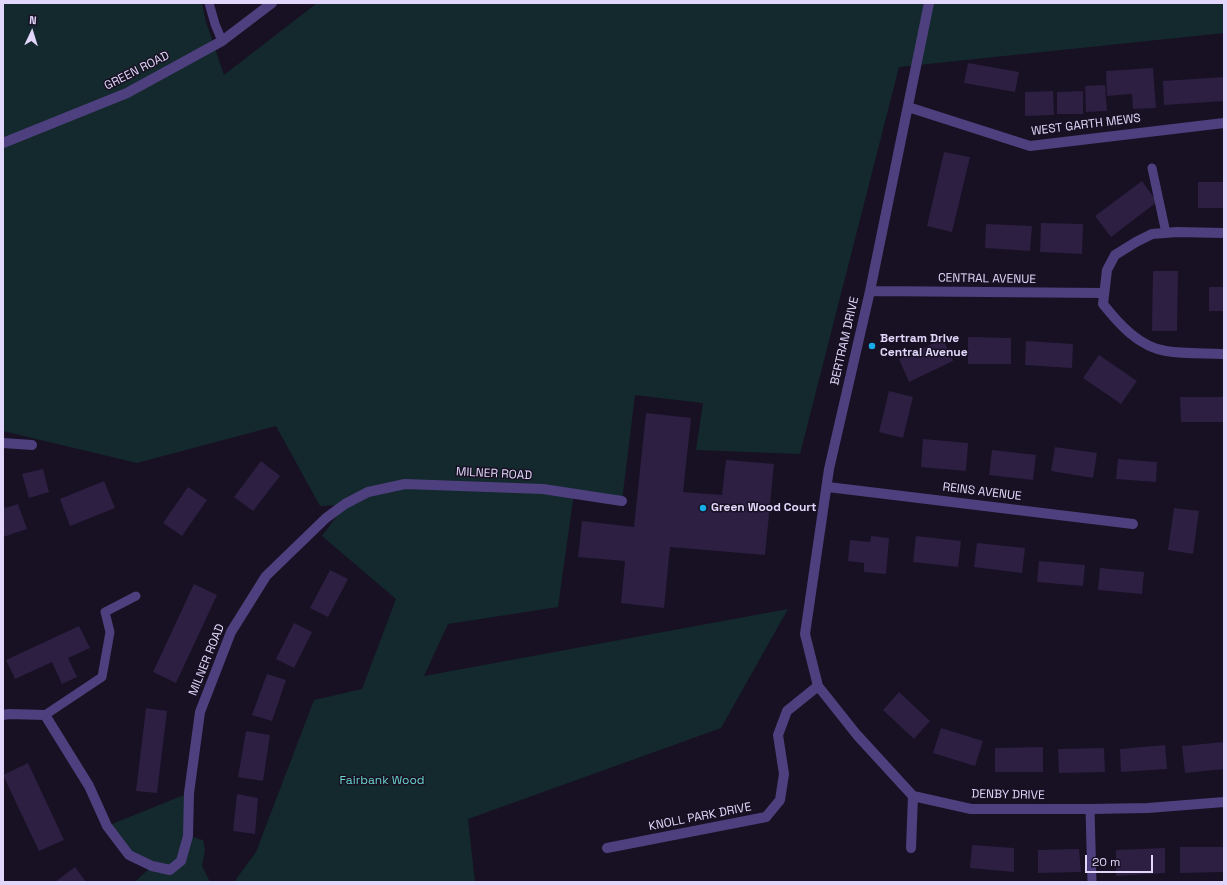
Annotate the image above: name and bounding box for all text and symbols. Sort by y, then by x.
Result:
north arrow [12,12,52,52]
text: N [29,13,37,27]
street label: GREEN ROAD [102,48,172,94]
street label: WEST GARTH MEWS [1030,111,1142,139]
street label: CENTRAL AVENUE [938,271,1036,287]
street label: BERTRAM DRIVE [828,295,862,387]
place label: Bertram Drive Central Avenue [880,332,968,360]
marker: Bertram Drive Central Avenue [867,341,877,351]
street label: MILNER ROAD [456,465,532,483]
street label: REINS AVENUE [942,480,1022,504]
place label: Green Wood Court [711,501,817,515]
marker: Green Wood Court [698,503,708,513]
street label: MILNER ROAD [186,622,228,698]
park label: Fairbank Wood [339,774,425,788]
street label: DENBY DRIVE [971,787,1045,803]
street label: KNOLL PARK DRIVE [647,800,753,834]
scale bar [1087,847,1155,873]
text: 20 m [1092,854,1120,870]

